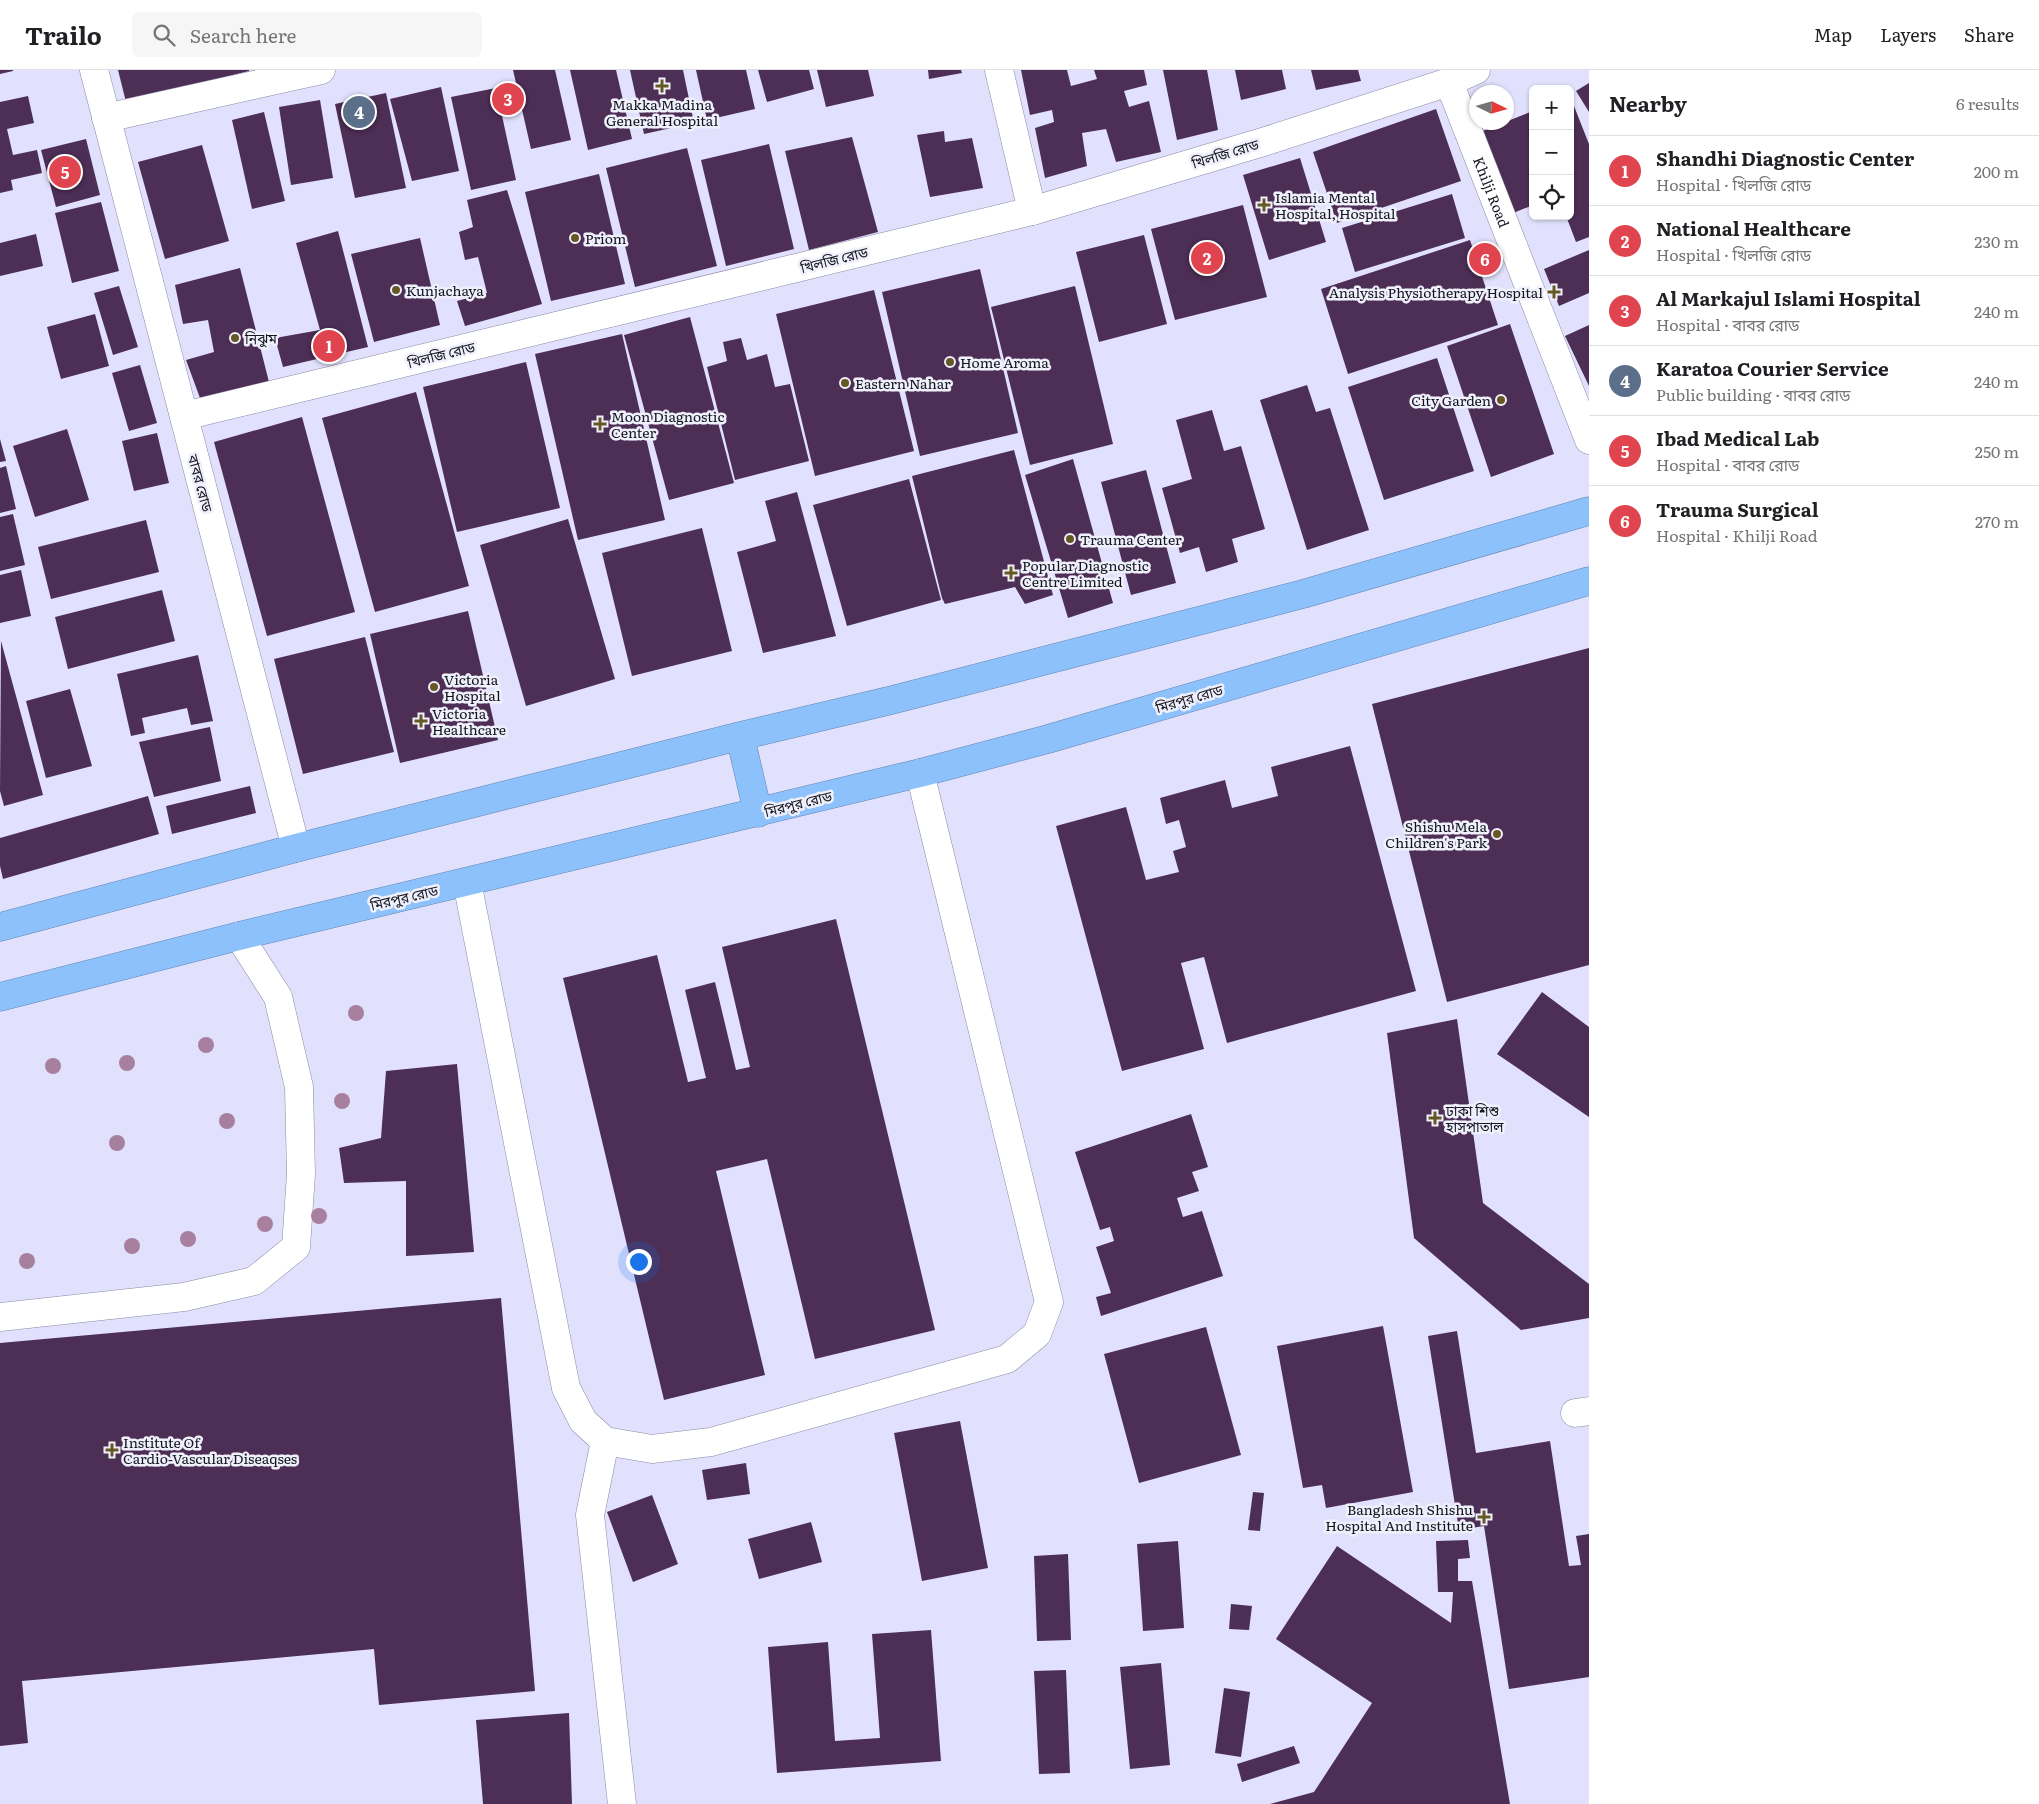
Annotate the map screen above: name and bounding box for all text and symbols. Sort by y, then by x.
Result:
search box [132,12,482,57]
text: Trailo [25,17,102,52]
icon: search [150,21,178,49]
text: Search here [190,21,296,49]
text: Map [1814,21,1852,48]
text: Layers [1880,21,1936,48]
text: Share [1964,21,2014,48]
marker: Makka Madina General Hospital [655,79,669,93]
pin: 3 [492,80,524,118]
north arrow [1469,85,1514,130]
map controls [1529,85,1574,220]
button: + [1529,85,1574,130]
text: Nearby [1609,87,1687,118]
text: 6 results [1956,91,2019,115]
pin: 4 [343,93,375,131]
place label: Makka Madina General Hospital [606,94,718,130]
button: − [1529,130,1574,175]
street label: খিলজি রোড [1188,133,1262,173]
text: Shandhi Diagnostic Center [1656,144,1914,172]
pin: 5 [49,153,81,191]
street label: Khilji Road [1469,154,1515,231]
text: 1 [1622,159,1628,183]
text: 200 m [1974,159,2019,183]
text: Hospital · খিলজি রোড [1656,172,1811,196]
button: locate [1529,175,1574,220]
place label: Islamia Mental Hospital, Hospital [1275,187,1396,223]
marker: Islamia Mental Hospital, Hospital [1257,198,1271,212]
text: National Healthcare [1656,214,1851,242]
place label: Priom [585,228,627,248]
text: 2 [1621,229,1629,253]
text: 230 m [1974,229,2019,253]
marker: Priom [569,232,581,244]
pin: 2 [1191,239,1223,277]
pin: 6 [1469,240,1501,278]
street label: খিলজি রোড [797,241,871,277]
text: Hospital · খিলজি রোড [1656,242,1811,266]
place label: Kunjachaya [406,280,484,300]
place label: Analysis Physiotherapy Hospital [1329,282,1543,302]
marker: Kunjachaya [390,284,402,296]
text: Al Markajul Islami Hospital [1656,284,1921,312]
marker: Analysis Physiotherapy Hospital [1547,285,1561,299]
text: 3 [1621,299,1629,323]
text: 240 m [1974,299,2019,323]
text: Hospital · বাবর রোড [1656,312,1799,336]
pin: 1 [313,327,345,365]
place label: নিঝুম [244,328,277,348]
marker: নিঝুম [229,332,241,344]
street label: খিলজি রোড [404,336,478,372]
place label: Home Aroma [960,352,1049,372]
text: Karatoa Courier Service [1656,354,1889,382]
marker: Home Aroma [944,356,956,368]
text: 4 [1620,369,1630,393]
text: 240 m [1974,369,2019,393]
place label: Eastern Nahar [855,373,951,393]
marker: Eastern Nahar [839,377,851,389]
text: Public building · বাবর রোড [1656,382,1851,406]
place label: City Garden [1411,390,1491,410]
marker: City Garden [1495,394,1507,406]
place label: Moon Diagnostic Center [611,406,725,442]
marker: Moon Diagnostic Center [593,417,607,431]
text: Ibad Medical Lab [1656,424,1819,452]
text: 5 [1621,439,1629,463]
text: 250 m [1975,439,2019,463]
street label: বাবর রোড [183,451,219,515]
text: Hospital · বাবর রোড [1656,452,1799,476]
text: Trauma Surgical [1656,495,1819,523]
text: 6 [1620,509,1630,533]
text: 270 m [1975,509,2019,533]
text: Hospital · Khilji Road [1656,523,1818,547]
place label: Trauma Center [1080,529,1182,549]
marker: Trauma Center [1064,533,1076,545]
place label: Popular Diagnostic Centre Limited [1022,555,1149,591]
marker: Popular Diagnostic Centre Limited [1004,566,1018,580]
place label: Victoria Hospital [444,669,501,705]
street label: মিরপুর রোড [1152,679,1226,717]
marker: Victoria Hospital [428,681,440,693]
place label: Victoria Healthcare [432,703,506,739]
marker: Victoria Healthcare [414,714,428,728]
street label: মিরপুর রোড [761,785,835,821]
place label: Shishu Mela Children's Park [1385,816,1487,852]
marker: Shishu Mela Children's Park [1491,828,1503,840]
street label: মিরপুর রোড [367,879,441,915]
place label: ঢাকা শিশু হাসপাতাল [1445,1100,1504,1136]
marker: ঢাকা শিশু হাসপাতাল [1428,1111,1442,1125]
your location [626,1249,652,1275]
place label: Institute Of Cardio-Vascular Diseaqses [123,1432,297,1468]
marker: Institute Of Cardio-Vascular Diseaqses [105,1443,119,1457]
place label: Bangladesh Shishu Hospital And Institute [1325,1499,1473,1535]
marker: Bangladesh Shishu Hospital And Institute [1477,1510,1491,1524]

